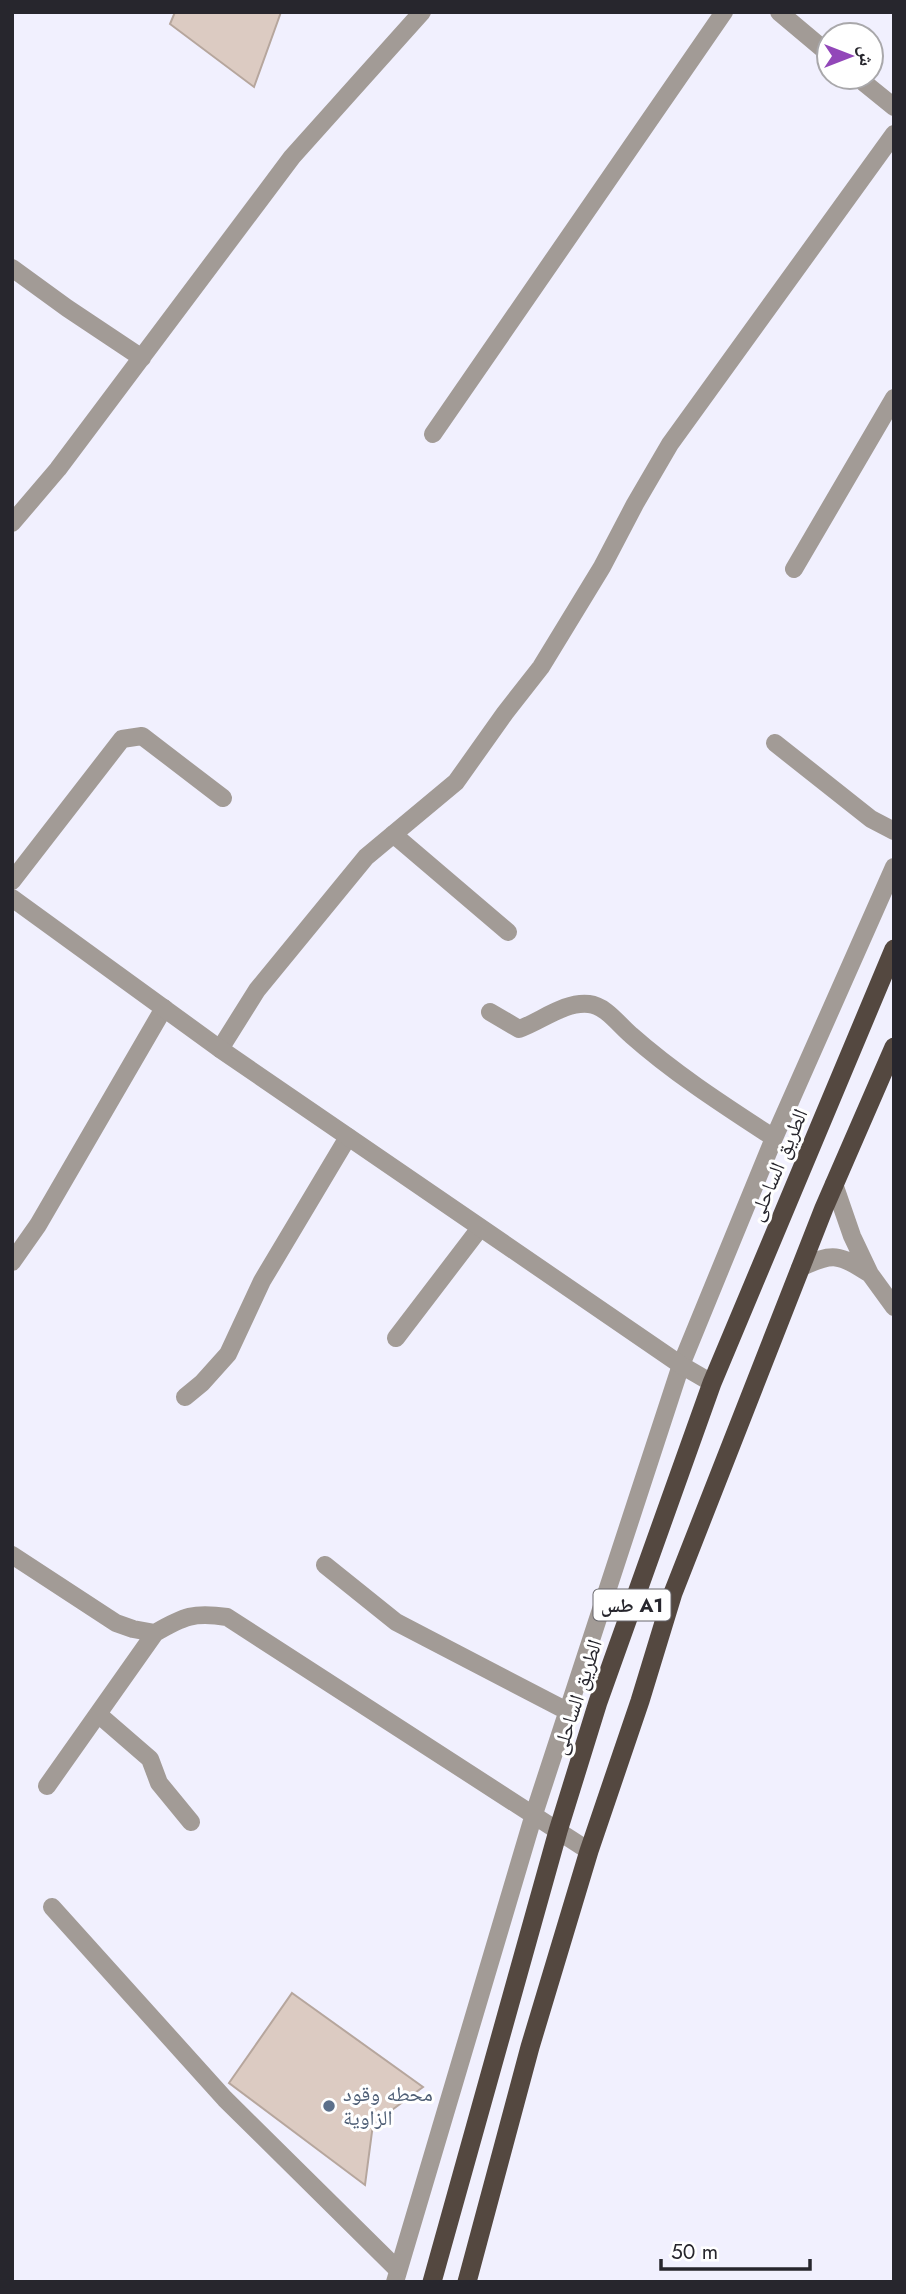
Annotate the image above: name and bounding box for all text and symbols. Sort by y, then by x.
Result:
north arrow [815,21,885,91]
text: ش [853,46,880,66]
street label: الطريق الساحلى [741,1104,815,1226]
road number: طس A1 [594,1590,670,1620]
street label: الطريق الساحلى [544,1635,610,1759]
place label: محطه وقود الزاوية [343,2079,433,2133]
marker: محطه وقود الزاوية [321,2098,337,2114]
scale bar [661,2228,810,2272]
text: 50 m [671,2237,718,2267]

